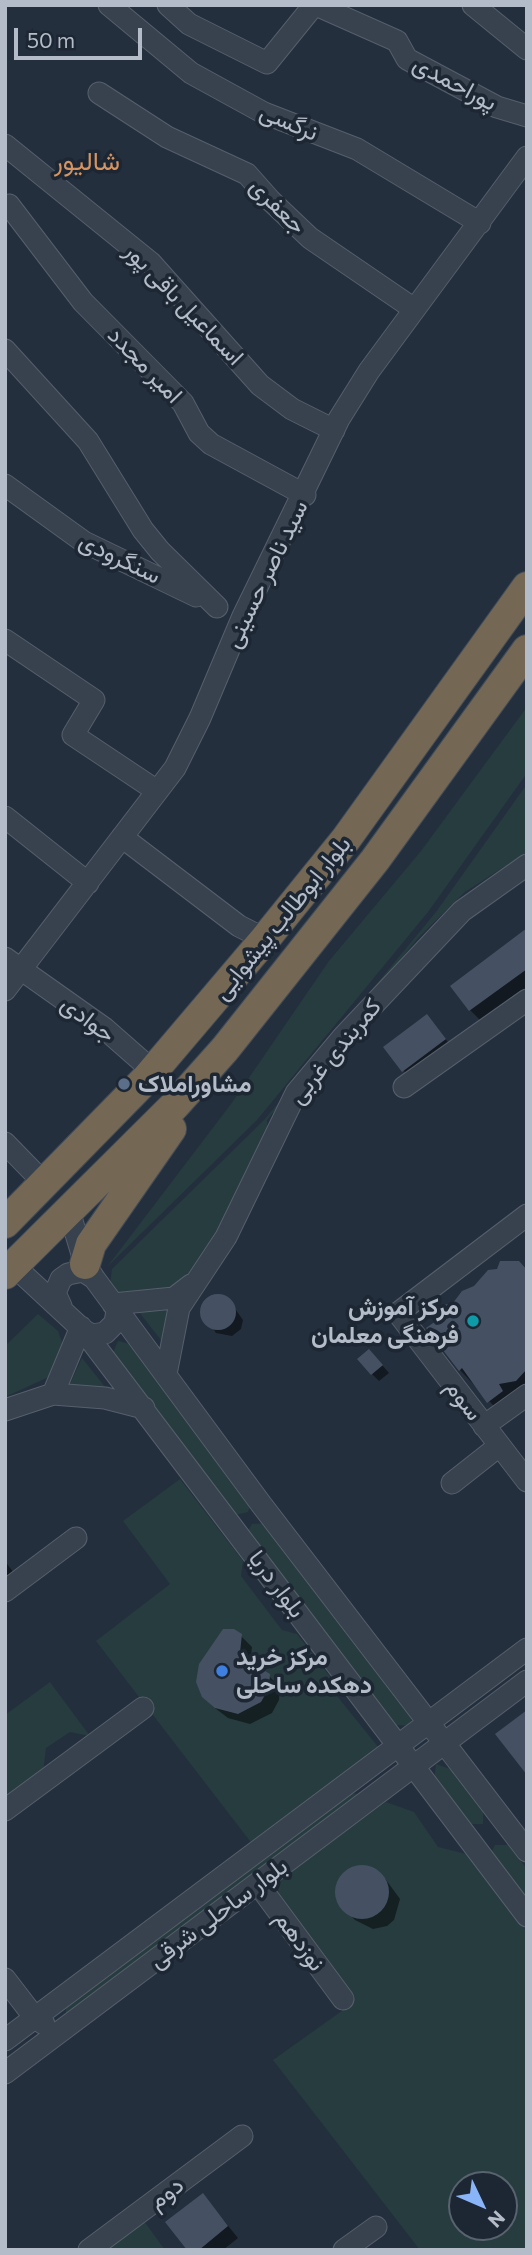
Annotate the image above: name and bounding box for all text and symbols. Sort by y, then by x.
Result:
scale bar [18,14,145,58]
text: 50 m [27,27,75,52]
street label: پوراحمدی [408,49,502,117]
street label: نرگسی [256,97,322,147]
district label: شالیور [54,145,120,177]
street label: جعفری [244,172,312,240]
street label: اسماعیل باقی پور [118,237,250,371]
street label: امیر مجدد [102,321,188,409]
street label: سید ناصر حسینی [218,495,314,653]
street label: سنگرودی [74,526,166,590]
street label: بلوار ابوطالب پیشوایی [207,830,357,1006]
street label: جوادی [55,989,121,1049]
street label: کمربندی غربی [283,992,387,1110]
place label: مشاوراملاک [138,1070,252,1098]
marker: مشاوراملاک [116,1076,132,1092]
place label: مرکز آموزش فرهنگی معلمان [311,1293,459,1349]
marker: مرکز آموزش فرهنگی معلمان [465,1313,481,1329]
street label: سوم [439,1374,489,1426]
street label: بلوار دریا [242,1544,312,1624]
place label: مرکز خرید دهکده ساحلی [236,1643,372,1699]
marker: مرکز خرید دهکده ساحلی [214,1663,230,1679]
street label: بلوار ساحلی شرقی [143,1852,293,1974]
street label: نوزدهم [269,1905,331,1977]
street label: دوم [143,2171,189,2215]
north arrow [448,2171,518,2241]
text: N [484,2206,510,2233]

